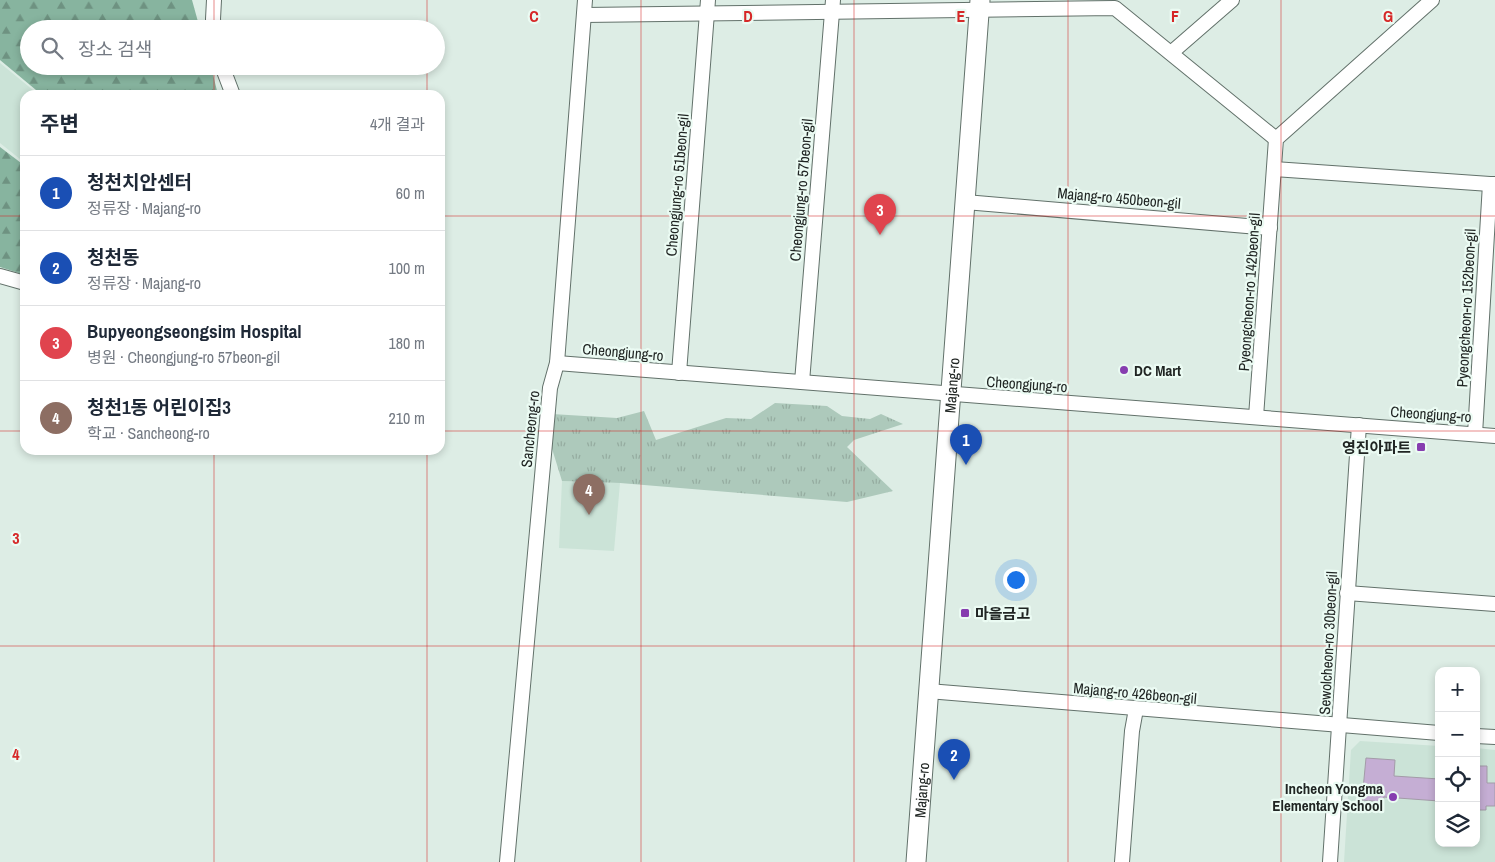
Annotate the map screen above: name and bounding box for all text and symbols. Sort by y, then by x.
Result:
text: C [529,5,539,27]
text: D [743,5,753,27]
text: E [957,5,966,27]
text: F [1171,5,1179,27]
text: G [1383,5,1393,27]
search box [20,20,445,75]
icon: search [38,34,66,62]
text: 장소 검색 [78,36,152,62]
text: 주변 [40,109,79,138]
text: 4개 결과 [370,113,425,135]
street label: Cheongjung-ro 51beon-gil [660,113,694,257]
street label: Cheongjung-ro 57beon-gil [784,118,818,262]
text: 청천치안센터 [87,169,192,195]
text: 1 [52,182,60,204]
text: 60 m [396,182,425,204]
street label: Majang-ro 450beon-gil [1056,182,1182,214]
pin: 3 [864,194,896,235]
text: 정류장 · Majang-ro [87,197,201,219]
street label: Pyeongcheon-ro 142beon-gil [1233,212,1265,372]
street label: Pyeongcheon-ro 152beon-gil [1451,228,1481,388]
text: 청천동 [87,244,139,270]
text: 2 [52,257,60,279]
text: 100 m [389,257,425,279]
text: 정류장 · Majang-ro [87,272,201,294]
text: Bupyeongseongsim Hospital [87,318,302,344]
text: 3 [52,332,60,354]
text: 180 m [389,332,425,354]
street label: Cheongjung-ro [582,338,665,366]
text: 병원 · Cheongjung-ro 57beon-gil [87,346,280,368]
street label: Majang-ro [939,357,964,414]
place label: DC Mart [1134,360,1181,381]
marker: DC Mart [1118,364,1130,376]
street label: Cheongjung-ro [986,371,1068,397]
street label: Sancheong-ro [516,389,544,469]
text: 청천1동 어린이집3 [87,394,231,420]
street label: Cheongjung-ro [1390,401,1472,427]
text: 4 [52,407,60,429]
text: 210 m [389,407,425,429]
text: 학교 · Sancheong-ro [87,422,210,444]
pin: 1 [950,424,982,465]
place label: 영진아파트 [1342,437,1411,458]
marker: 영진아파트 [1415,441,1427,453]
pin: 4 [573,474,605,515]
text: 3 [12,527,20,549]
your location [1003,567,1029,593]
street label: Sewolcheon-ro 30beon-gil [1314,571,1342,715]
place label: 마을금고 [975,603,1030,624]
marker: 마을금고 [959,607,971,619]
map controls [1435,667,1480,847]
button: + [1435,667,1480,712]
street label: Majang-ro 426beon-gil [1072,677,1198,709]
button: − [1435,712,1480,757]
pin: 2 [938,739,970,780]
text: 4 [12,743,20,765]
button: locate [1435,757,1480,802]
street label: Majang-ro [909,762,934,819]
place label: Incheon Yongma Elementary School [1272,778,1383,816]
marker: Incheon Yongma Elementary School [1387,791,1399,803]
button: layers [1435,802,1480,847]

